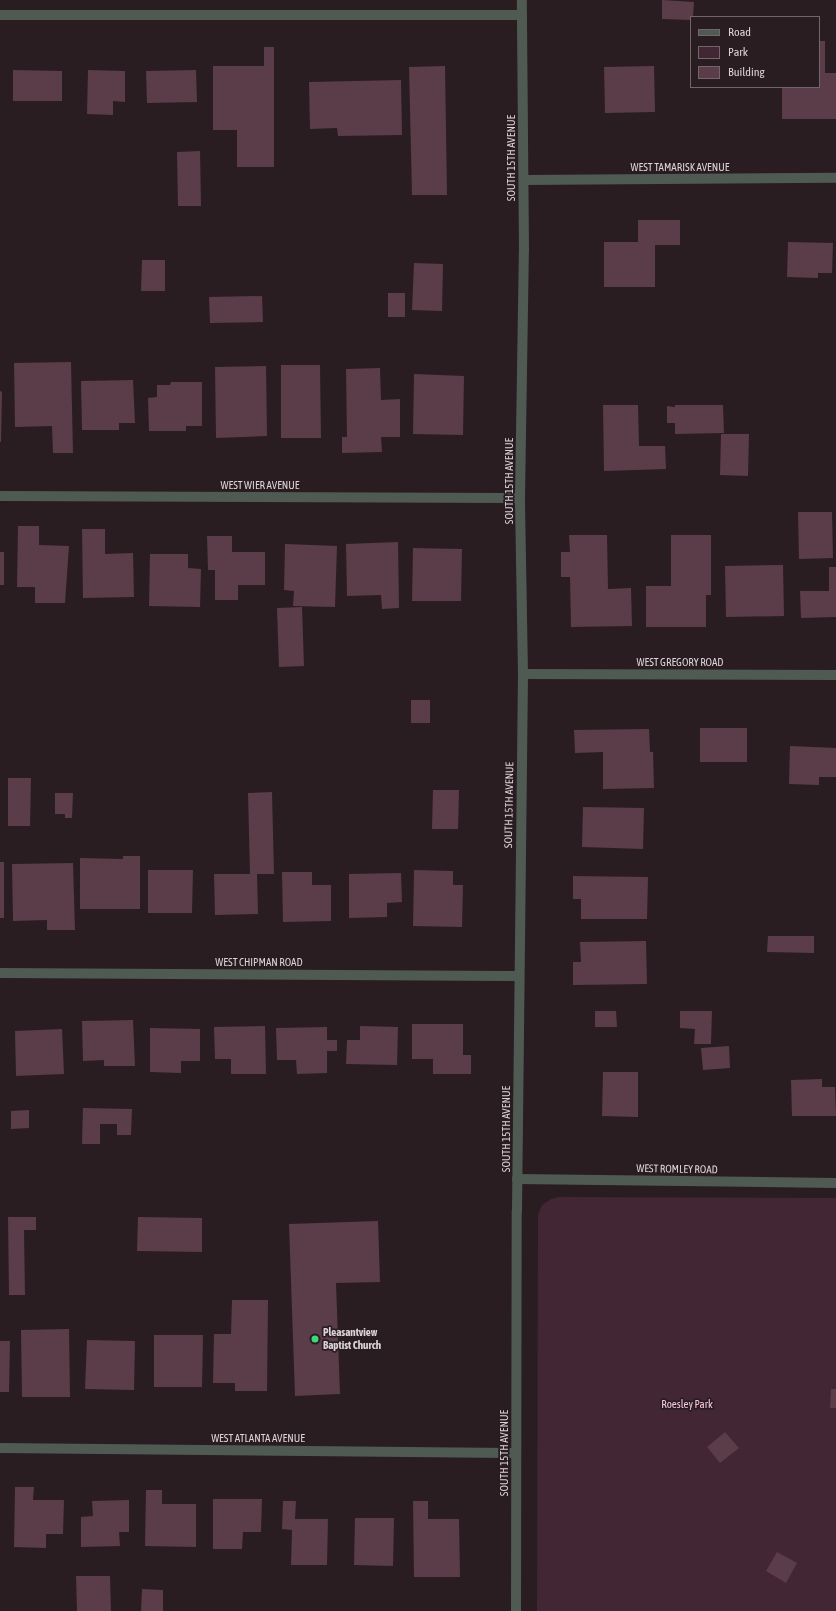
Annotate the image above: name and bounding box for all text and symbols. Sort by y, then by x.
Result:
legend [690,16,820,88]
text: Road [728,25,751,39]
text: Park [728,45,748,59]
text: Building [728,65,765,79]
street label: SOUTH 15TH AVENUE [504,115,518,201]
street label: WEST TAMARISK AVENUE [631,160,729,174]
street label: SOUTH 15TH AVENUE [502,438,516,524]
street label: WEST WIER AVENUE [220,478,300,492]
street label: WEST GREGORY ROAD [636,655,724,669]
street label: SOUTH 15TH AVENUE [502,762,516,848]
street label: WEST CHIPMAN ROAD [215,955,303,969]
street label: SOUTH 15TH AVENUE [499,1086,513,1172]
street label: WEST ROMLEY ROAD [636,1162,718,1176]
place label: Pleasantview Baptist Church [323,1326,381,1352]
marker: Pleasantview Baptist Church [310,1334,320,1344]
park label: Roesley Park [661,1397,713,1411]
street label: SOUTH 15TH AVENUE [497,1410,511,1496]
street label: WEST ATLANTA AVENUE [211,1431,305,1445]

